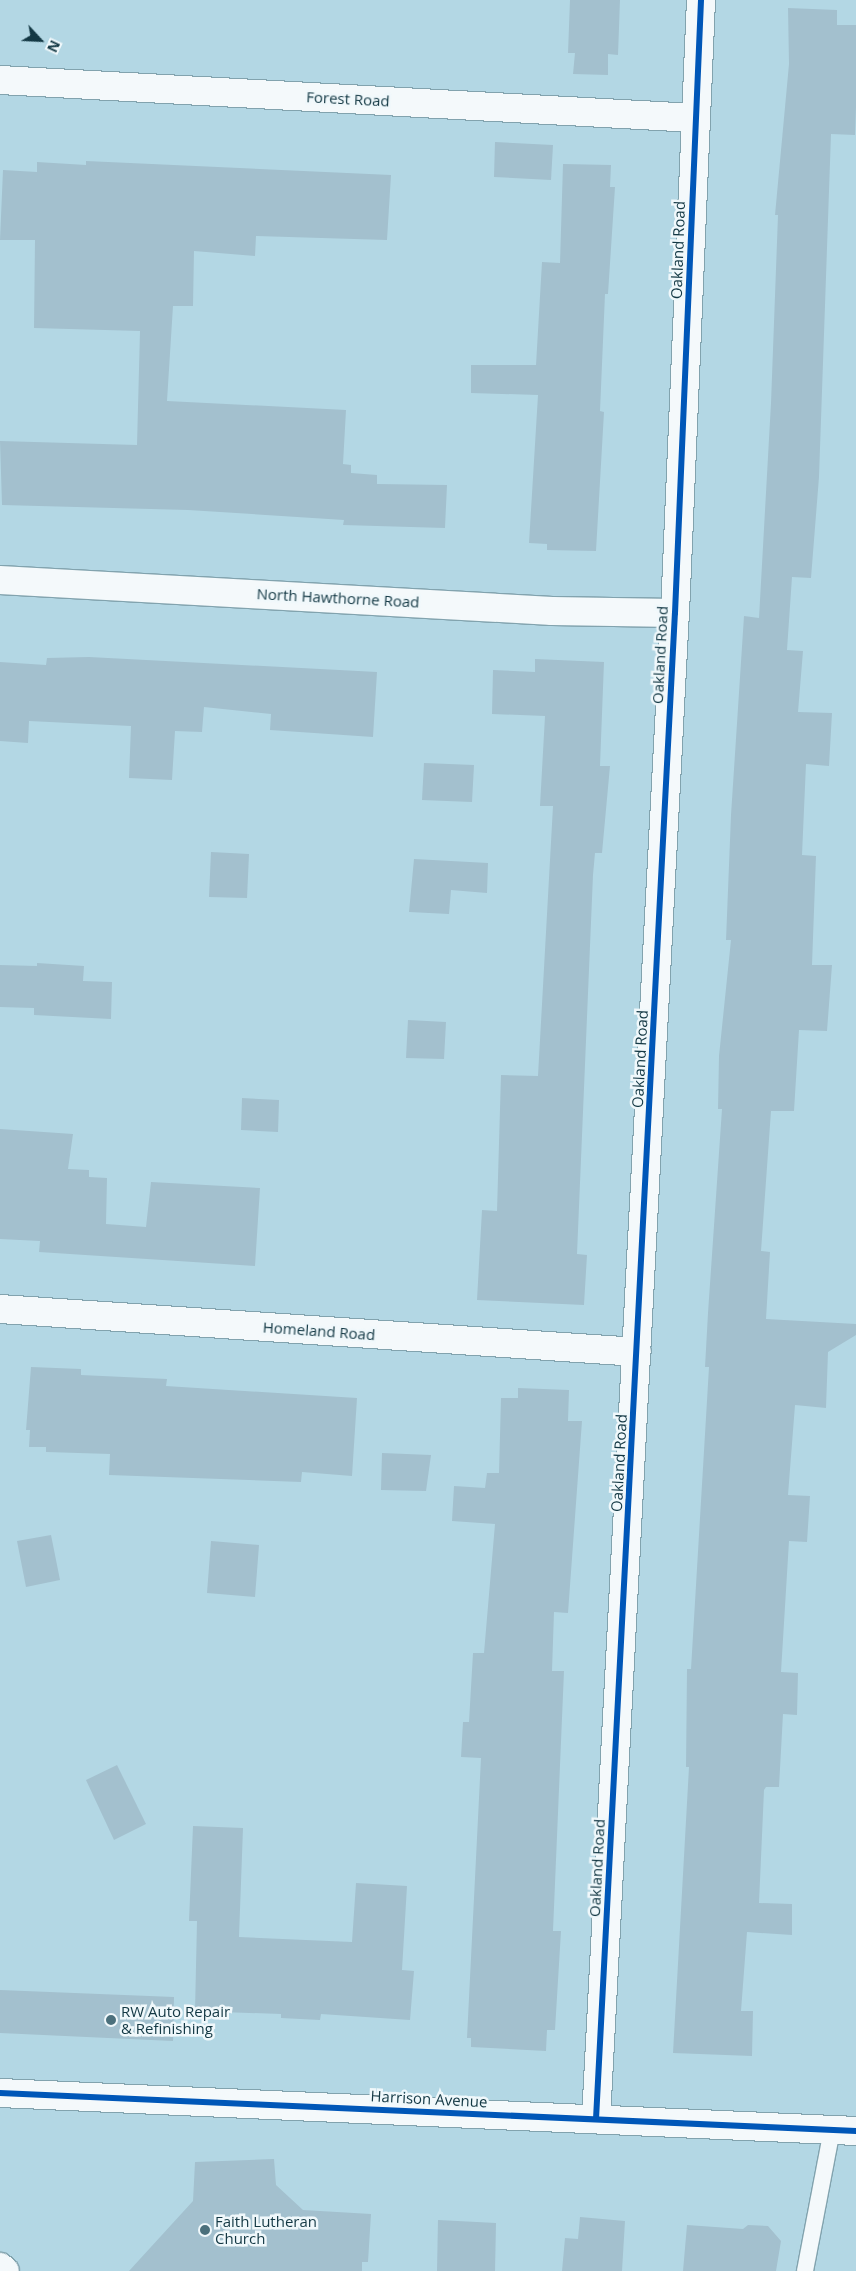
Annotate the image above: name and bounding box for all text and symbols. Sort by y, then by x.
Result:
north arrow [15,15,65,65]
text: N [43,37,65,56]
street label: Forest Road [306,88,390,110]
street label: Oakland Road [667,201,689,299]
street label: North Hawthorne Road [256,585,420,611]
street label: Oakland Road [648,606,672,704]
street label: Oakland Road [628,1010,652,1108]
street label: Homeland Road [262,1318,376,1344]
street label: Oakland Road [607,1414,631,1512]
street label: Oakland Road [585,1819,609,1917]
place label: RW Auto Repair & Refinishing [121,2002,230,2037]
marker: RW Auto Repair & Refinishing [105,2014,117,2026]
street label: Harrison Avenue [370,2087,488,2111]
place label: Faith Lutheran Church [215,2212,317,2247]
marker: Faith Lutheran Church [199,2224,211,2236]

